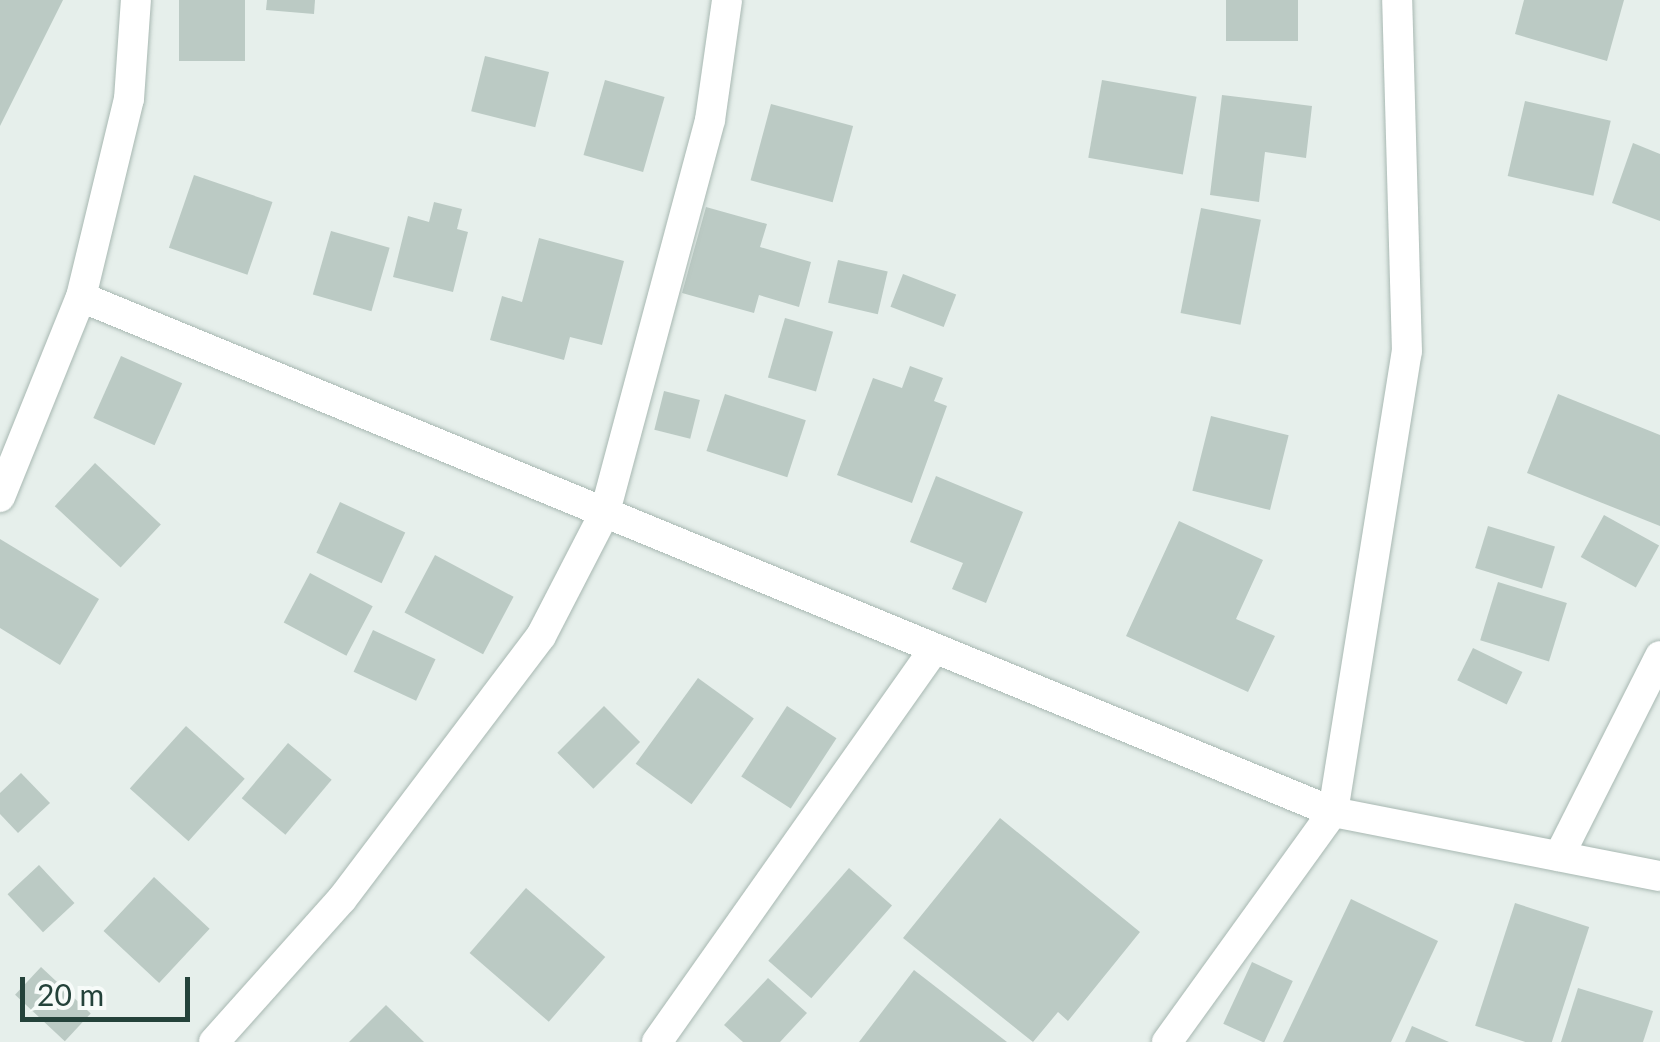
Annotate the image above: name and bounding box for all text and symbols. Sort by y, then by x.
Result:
scale bar [25,957,195,1019]
text: 20 m [37,976,104,1012]

